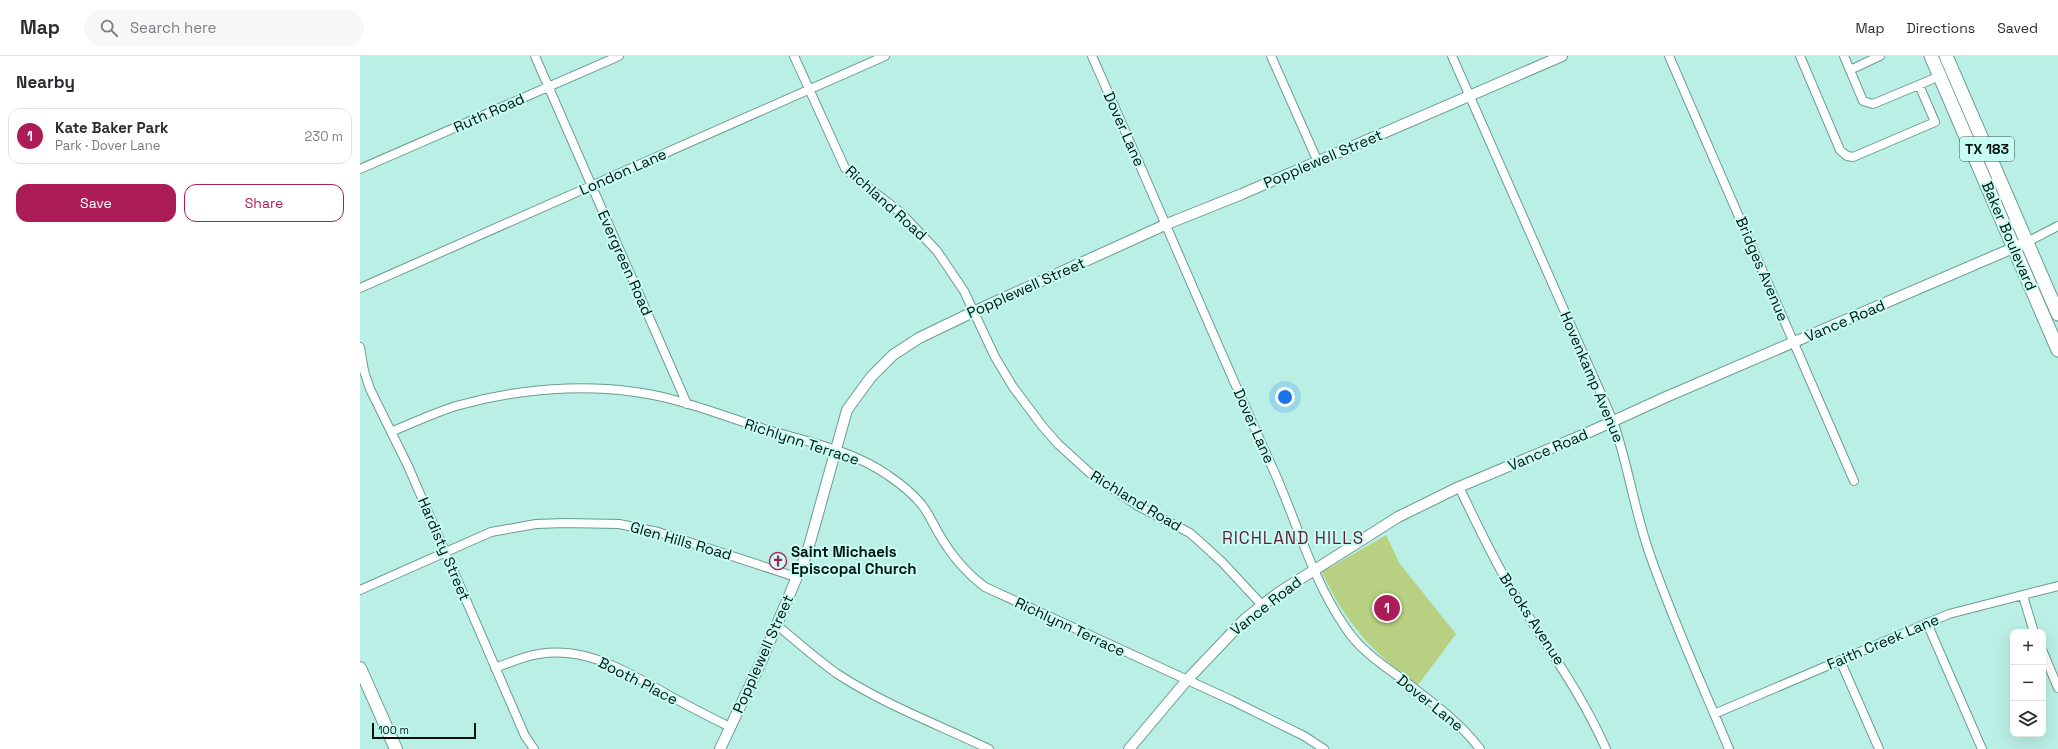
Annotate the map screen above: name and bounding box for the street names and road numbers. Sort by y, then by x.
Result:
street label: Dover Lane [1100,88,1149,169]
street label: Ruth Road [450,89,527,137]
street label: Popplewell Street [1260,125,1385,192]
road number: TX 183 [1960,137,2014,161]
street label: London Lane [576,144,669,199]
street label: Richland Road [842,161,931,244]
street label: Baker Boulevard [1978,178,2041,293]
street label: Evergreen Road [594,207,657,318]
street label: Bridges Avenue [1732,214,1793,324]
street label: Popplewell Street [964,253,1088,322]
street label: Vance Road [1802,295,1888,346]
street label: Hovenkamp Avenue [1556,308,1629,445]
street label: Dover Lane [1230,385,1279,466]
street label: Richlynn Terrace [742,414,862,469]
street label: Vance Road [1505,424,1591,475]
street label: Richland Road [1087,466,1185,535]
street label: Hardisty Street [414,494,475,604]
street label: Glen Hills Road [628,517,734,564]
street label: Brooks Avenue [1496,569,1569,669]
street label: Vance Road [1226,572,1305,639]
street label: Popplewell Street [728,592,797,716]
street label: Richlynn Terrace [1012,593,1129,660]
street label: Faith Creek Lane [1824,609,1942,674]
street label: Booth Place [595,652,681,709]
street label: Dover Lane [1393,670,1467,735]

